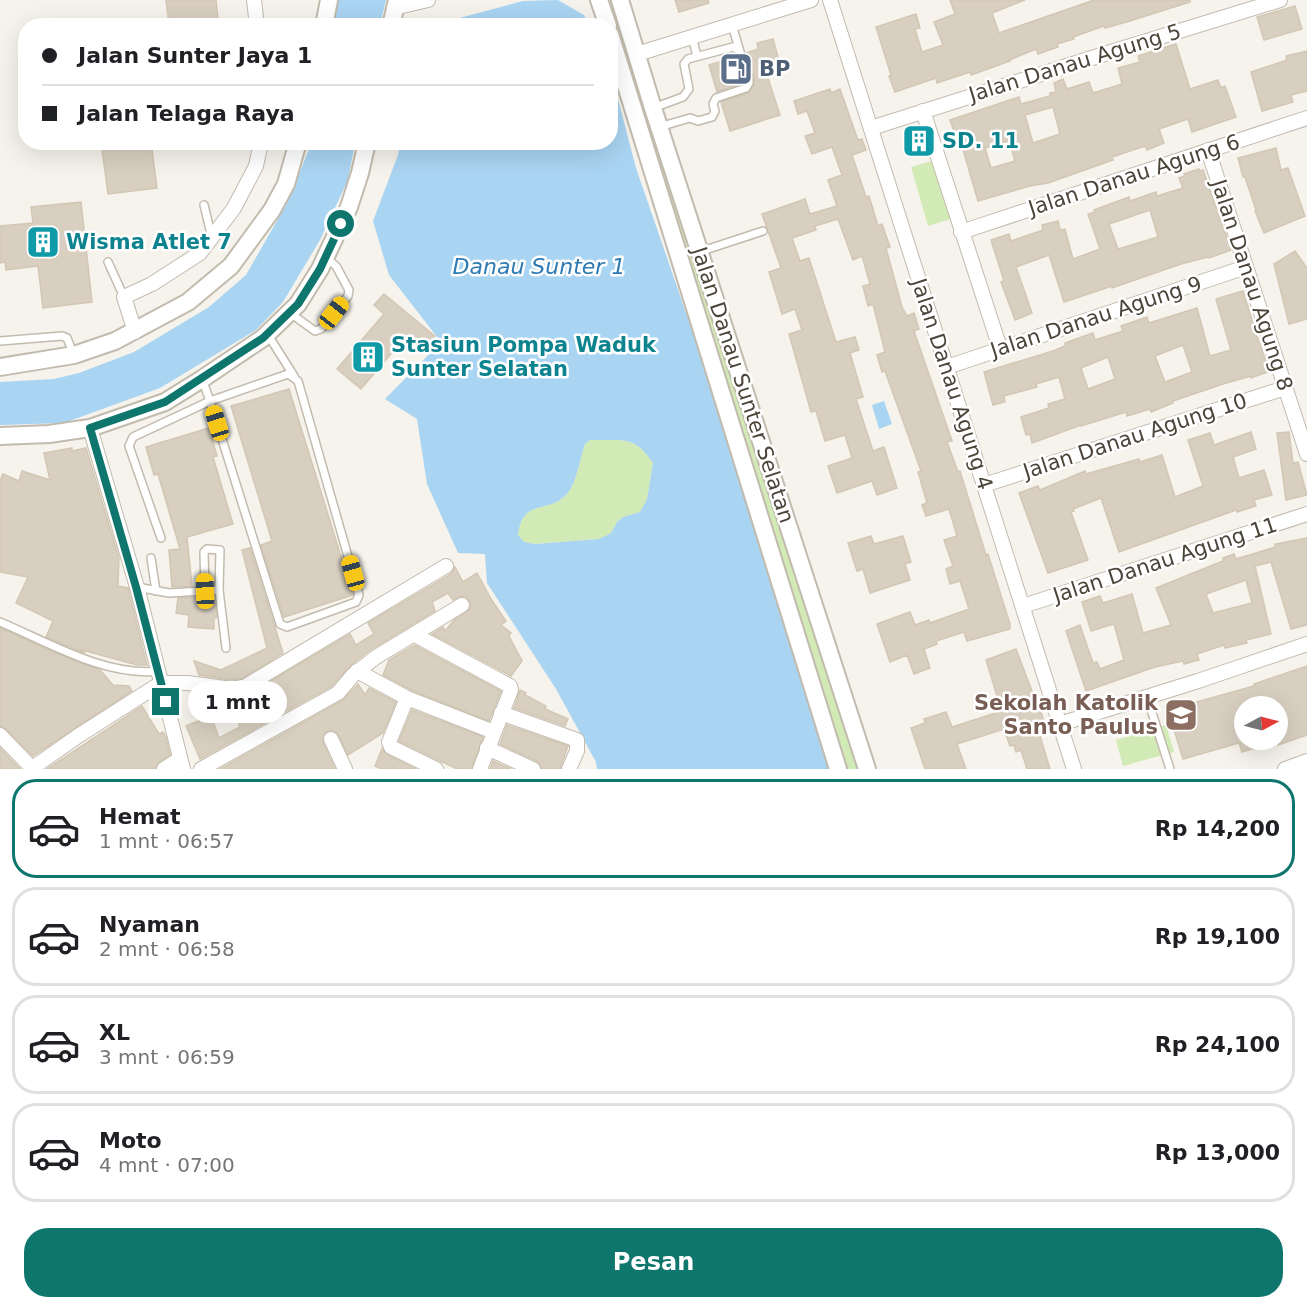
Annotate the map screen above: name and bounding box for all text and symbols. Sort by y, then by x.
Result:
street label: Jalan Danau Agung 5 [964,19,1184,107]
text: Jalan Sunter Jaya 1 [78,43,312,68]
fuel station icon: BP [718,51,754,87]
place label: BP [759,57,790,81]
text: Jalan Telaga Raya [78,101,295,126]
building icon: SD. 11 [901,123,937,159]
place label: SD. 11 [942,129,1019,153]
street label: Jalan Danau Agung 6 [1023,129,1243,221]
street label: Jalan Danau Agung 8 [1206,174,1298,394]
route start [327,210,354,237]
building icon: Wisma Atlet 7 [25,224,61,260]
place label: Wisma Atlet 7 [66,230,232,254]
street label: Jalan Danau Sunter Selatan [686,242,799,526]
water label: Danau Sunter 1 [453,254,625,279]
street label: Jalan Danau Agung 9 [985,271,1205,363]
street label: Jalan Danau Agung 4 [906,273,998,493]
car [316,293,352,333]
place label: Stasiun Pompa Waduk Sunter Selatan [391,333,657,381]
building icon: Stasiun Pompa Waduk Sunter Selatan [350,339,386,375]
street label: Jalan Danau Agung 10 [1018,388,1250,484]
car [203,403,231,443]
street label: Jalan Danau Agung 11 [1048,512,1280,608]
car [339,553,367,593]
car [195,573,215,609]
callout: 1 mnt [187,681,286,723]
route end [152,688,179,715]
text: 1 mnt [205,690,270,714]
place label: Sekolah Katolik Santo Paulus [974,691,1159,739]
north arrow [1234,696,1288,750]
map controls [1234,696,1288,750]
school or university icon: Sekolah Katolik Santo Paulus [1163,697,1199,733]
icon: car [27,802,81,856]
text: Hemat [99,804,181,829]
text: Rp 14,200 [1155,816,1280,841]
text: 1 mnt · 06:57 [99,829,235,853]
icon: car [27,910,81,964]
text: Nyaman [99,912,200,937]
text: Rp 19,100 [1155,924,1280,949]
text: 2 mnt · 06:58 [99,937,235,961]
icon: car [27,1018,81,1072]
text: XL [99,1020,130,1045]
text: Rp 24,100 [1155,1032,1280,1057]
text: 3 mnt · 06:59 [99,1045,235,1069]
icon: car [27,1126,81,1180]
text: Moto [99,1128,162,1153]
text: Rp 13,000 [1155,1140,1280,1165]
text: 4 mnt · 07:00 [99,1153,235,1177]
button: Pesan [24,1228,1283,1297]

